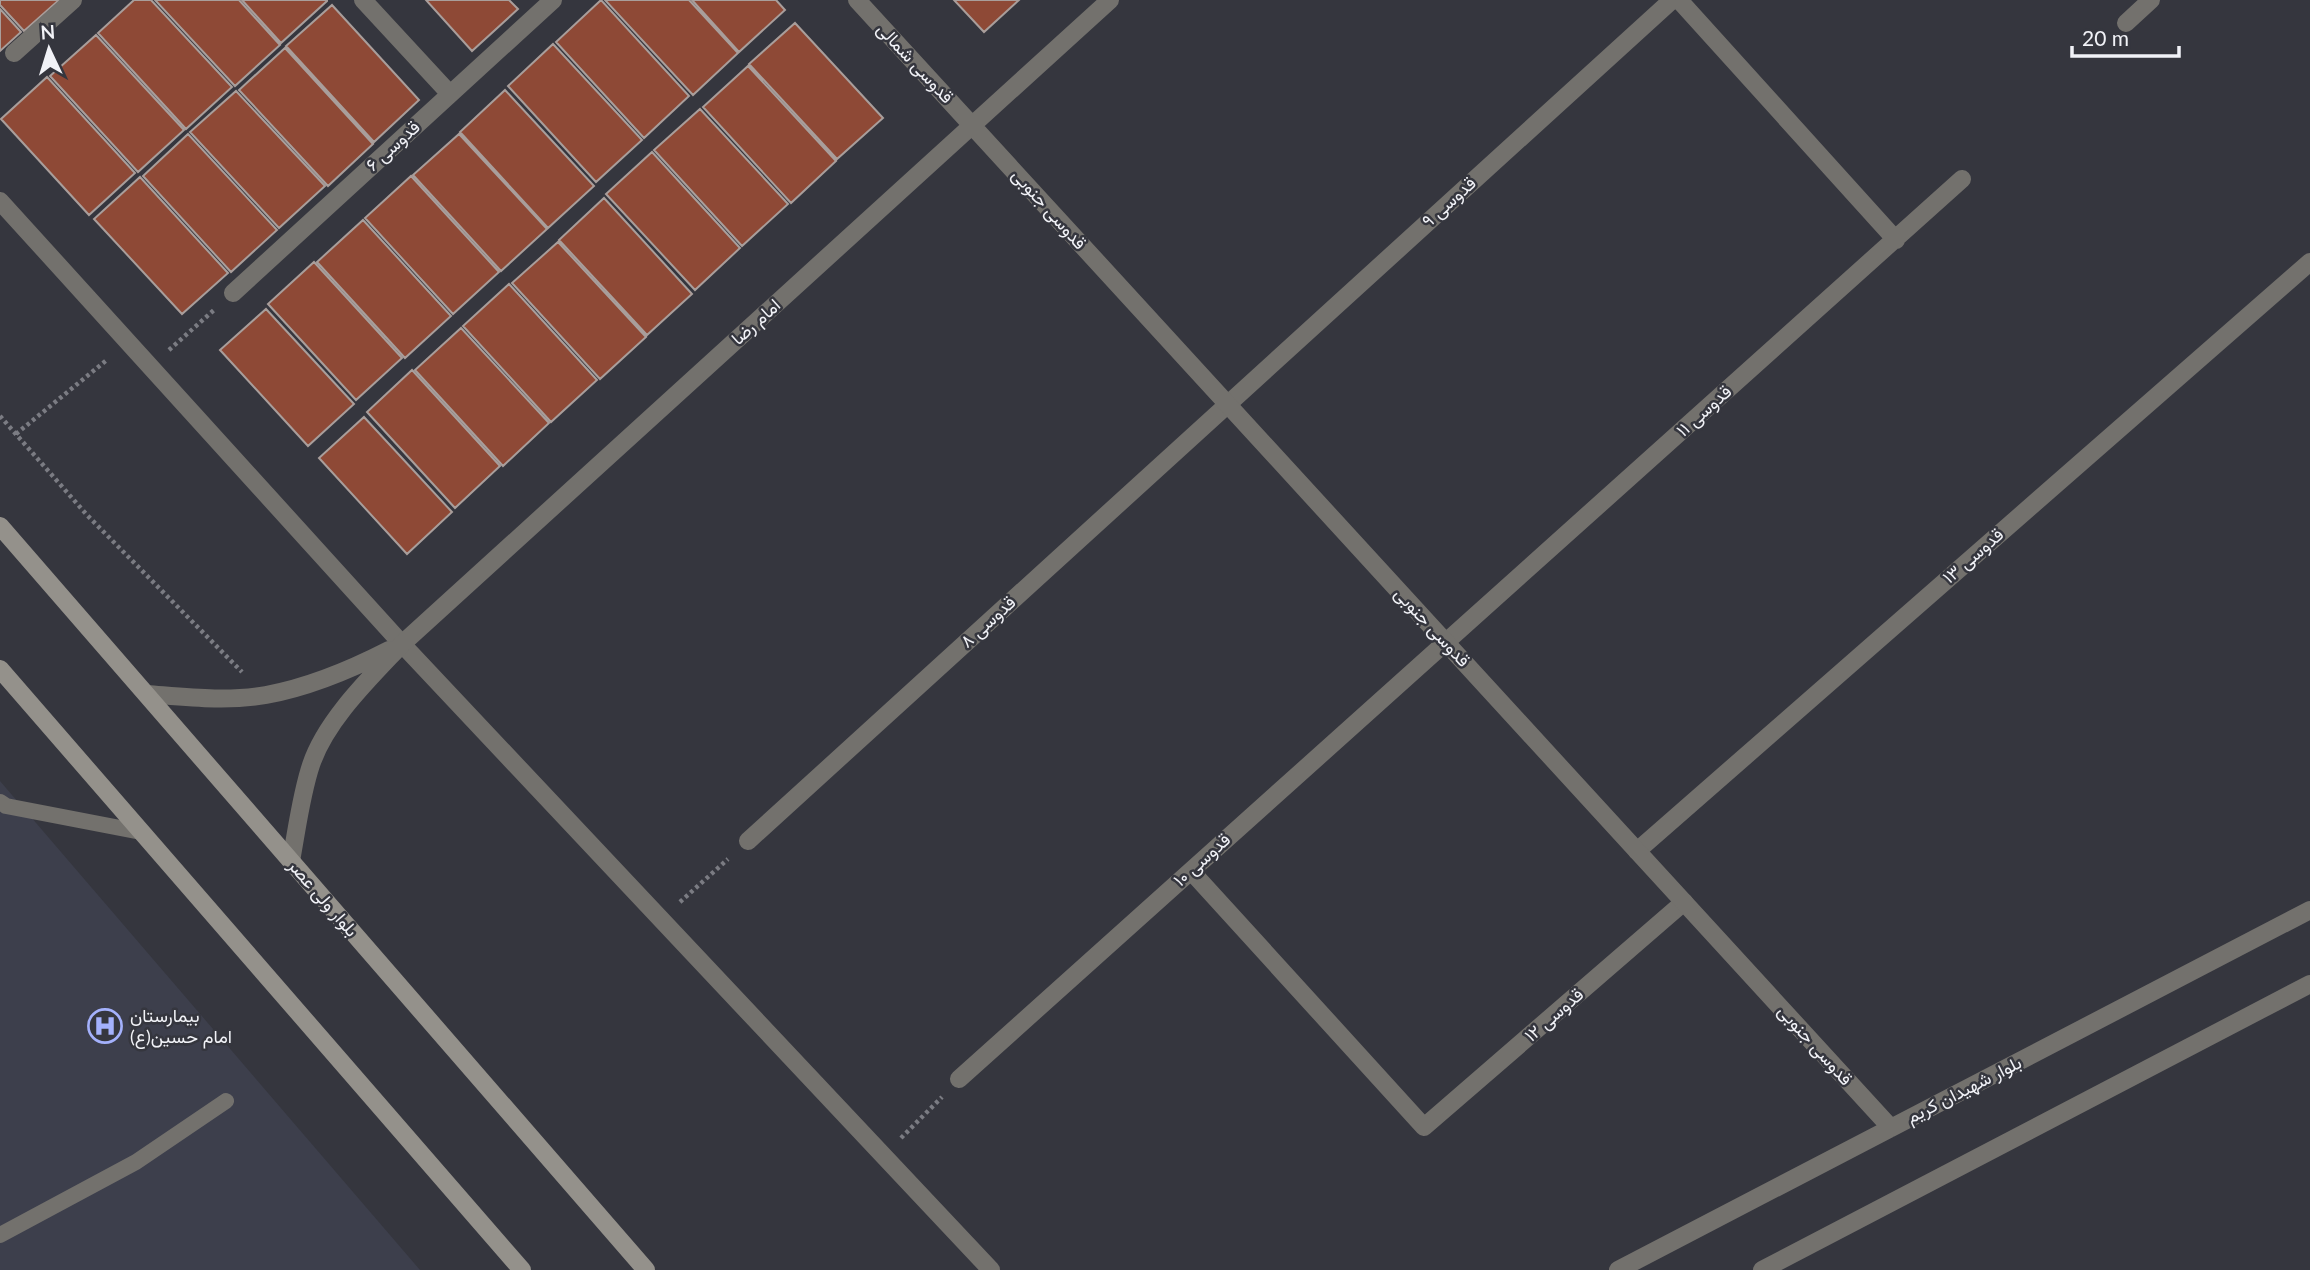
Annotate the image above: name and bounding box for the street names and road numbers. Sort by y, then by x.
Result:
street label: قدوسی شمالی [872,17,959,108]
street label: قدوسی ۶ [361,115,425,176]
street label: قدوسی جنوبی [1007,163,1092,254]
street label: قدوسی ۹ [1417,171,1481,232]
street label: امام رضا [726,294,786,350]
street label: قدوسی ۱۱ [1671,380,1736,441]
street label: قدوسی ۱۳ [1937,523,2008,588]
street label: قدوسی جنوبی [1389,582,1475,671]
street label: قدوسی ۸ [955,591,1020,653]
street label: قدوسی ۱۰ [1168,828,1235,891]
street label: بلوار ولی عصر [283,853,363,941]
street label: قدوسی ۱۲ [1519,983,1588,1047]
street label: قدوسی جنوبی [1773,999,1858,1090]
street label: بلوار شهیدان کریم [1902,1051,2026,1129]

